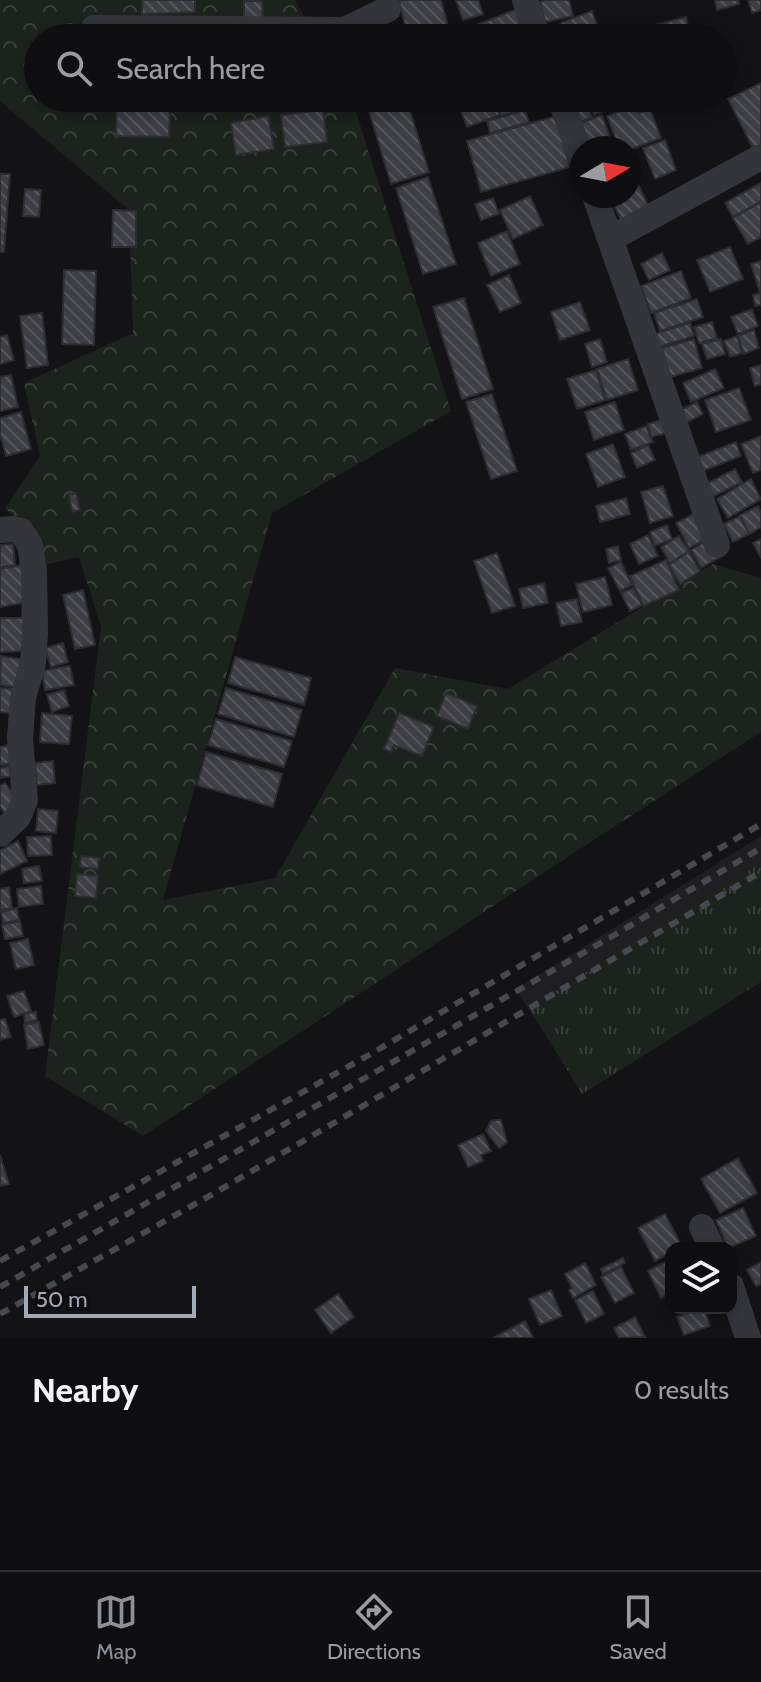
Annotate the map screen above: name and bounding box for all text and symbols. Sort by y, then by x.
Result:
search box [24,24,737,112]
icon: search [52,46,96,90]
text: Search here [116,50,265,87]
north arrow [569,136,641,208]
map controls [665,1242,737,1314]
button: layers [665,1242,737,1314]
scale bar [24,1282,196,1318]
text: 50 m [36,1286,88,1313]
text: Nearby [32,1369,139,1411]
text: 0 results [634,1374,729,1406]
tab: Map [94,1590,138,1665]
tab: Directions [327,1590,421,1665]
tab: Saved [610,1590,667,1665]

